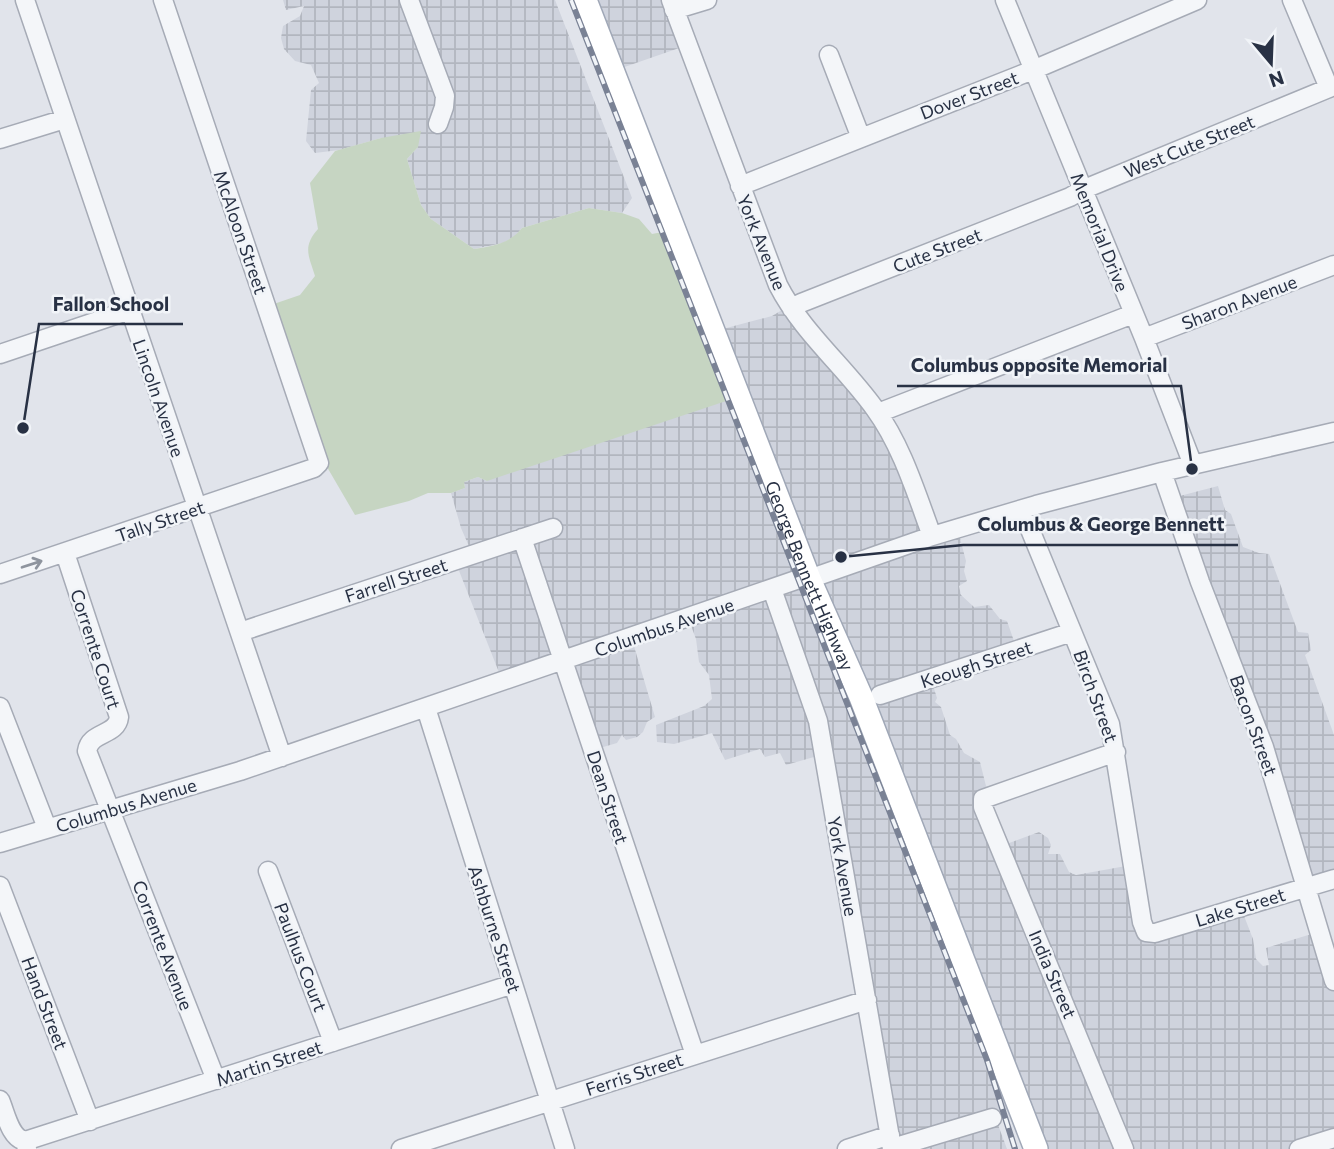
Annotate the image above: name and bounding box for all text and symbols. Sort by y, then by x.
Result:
north arrow [1236,28,1306,98]
street label: Dover Street [917,66,1021,124]
text: N [1266,66,1287,93]
street label: West Cute Street [1120,110,1258,182]
street label: McAloon Street [210,167,272,297]
street label: Memorial Drive [1066,170,1134,294]
street label: York Avenue [733,191,791,293]
street label: Cute Street [889,223,985,277]
street label: Sharon Avenue [1178,270,1300,334]
callout: Fallon School [39,284,183,324]
text: Fallon School [53,292,169,315]
street label: Lincoln Avenue [129,336,189,460]
callout: Columbus opposite Memorial [897,346,1181,386]
text: Columbus opposite Memorial [911,353,1167,376]
street label: George Bennett Highway [761,478,859,674]
street label: Tally Street [113,496,207,546]
callout: Columbus & George Bennett [963,505,1238,545]
text: Columbus & George Bennett [977,512,1225,535]
street label: Farrell Street [342,553,450,607]
one-way arrow [21,556,43,569]
street label: Corrente Court [66,586,126,712]
street label: Columbus Avenue [592,593,736,661]
street label: Keough Street [917,636,1035,692]
street label: Birch Street [1069,647,1123,745]
street label: Bacon Street [1226,672,1282,778]
street label: Dean Street [583,748,633,846]
street label: Columbus Avenue [53,773,199,837]
street label: York Avenue [823,814,863,918]
street label: Ashburne Street [464,862,526,996]
street label: Corrente Avenue [128,877,198,1013]
street label: Lake Street [1192,883,1288,931]
street label: Paulhus Court [270,899,332,1015]
street label: India Street [1024,926,1082,1022]
street label: Hand Street [17,953,73,1053]
street label: Martin Street [213,1035,325,1091]
street label: Ferris Street [583,1048,685,1100]

